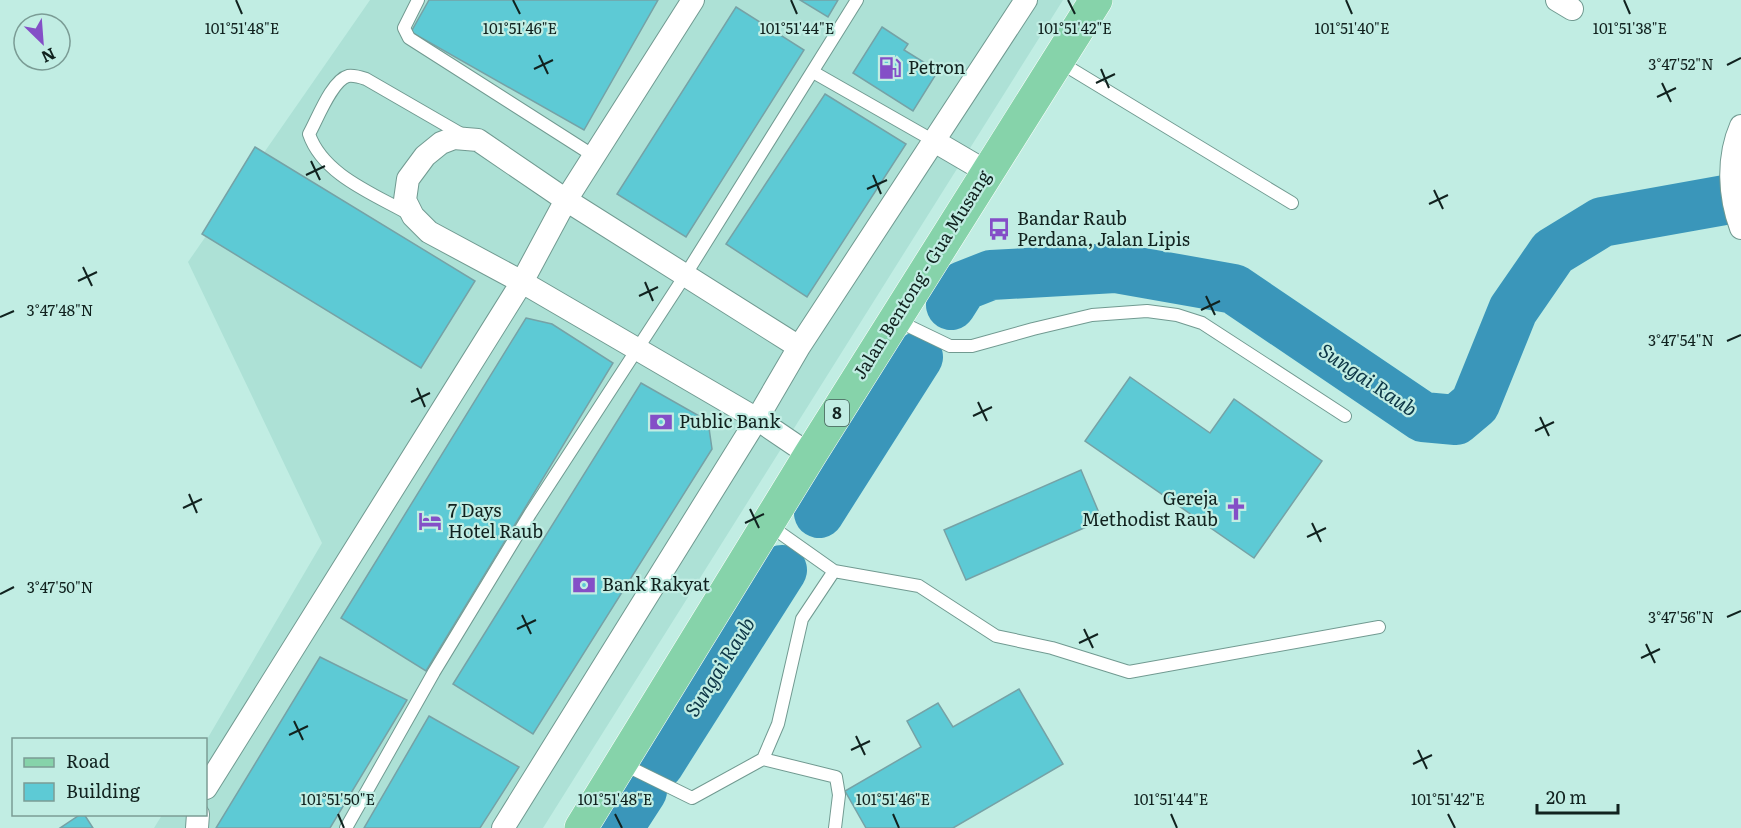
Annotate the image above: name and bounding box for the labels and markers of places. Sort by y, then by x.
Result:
place label: Petron [908,53,966,80]
fuel station icon: Petron [877,55,903,81]
place label: Bandar Raub Perdana, Jalan Lipis [1017,204,1190,252]
bus stop icon: Bandar Raub Perdana, Jalan Lipis [986,216,1012,242]
place label: Public Bank [679,407,781,434]
bank icon: Public Bank [648,409,674,435]
place label: Gereja Methodist Raub [1082,484,1218,532]
place label: 7 Days Hotel Raub [448,496,543,544]
church icon: Gereja Methodist Raub [1223,496,1249,522]
hotel icon: 7 Days Hotel Raub [417,508,443,534]
place label: Bank Rakyat [602,570,710,597]
bank icon: Bank Rakyat [571,572,597,598]

